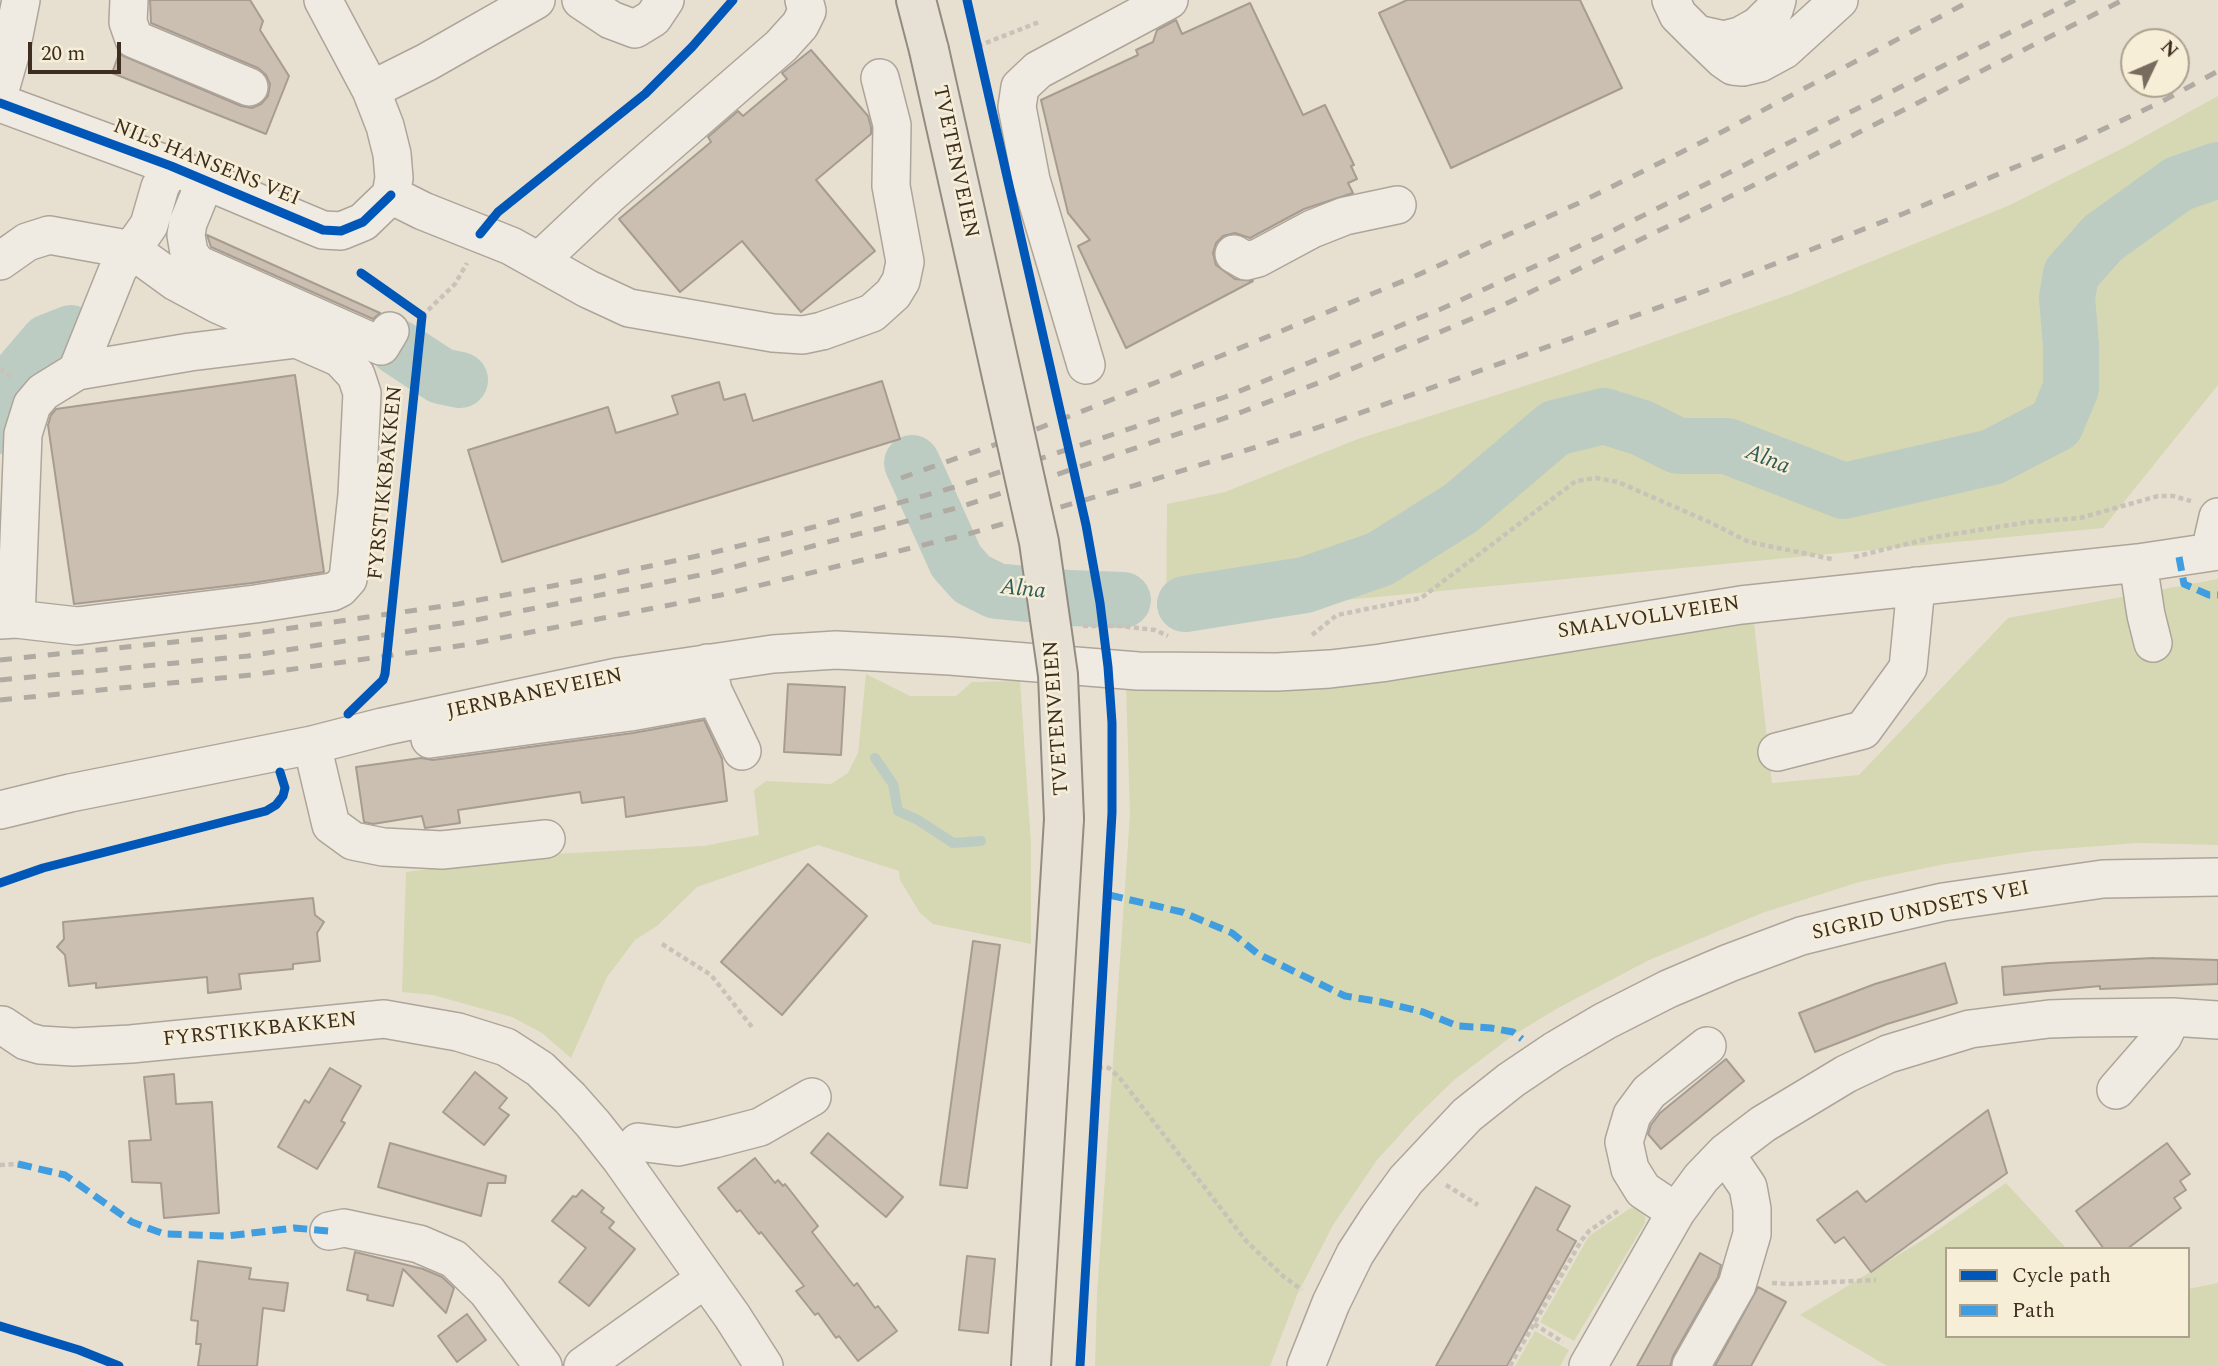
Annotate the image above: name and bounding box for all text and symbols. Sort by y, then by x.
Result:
scale bar [32,28,124,72]
north arrow [2120,28,2190,98]
text: N [2153,34,2185,65]
text: 20 m [41,38,85,70]
street label: TVETENVEIEN [925,83,983,241]
street label: NILS HANSENS VEI [109,115,303,213]
street label: FYRSTIKKBAKKEN [364,385,410,581]
water label: Alna [1741,440,1793,482]
water label: Alna [999,575,1047,607]
street label: SMALVOLLVEIEN [1556,592,1742,646]
street label: TVETENVEIEN [1040,639,1076,797]
street label: JERNBANEVEIEN [445,664,625,726]
street label: SIGRID UNDSETS VEI [1810,877,2032,947]
street label: FYRSTIKKBAKKEN [162,1008,358,1054]
legend [1945,1247,2190,1338]
text: Cycle path [2012,1260,2111,1292]
text: Path [2012,1295,2055,1327]

